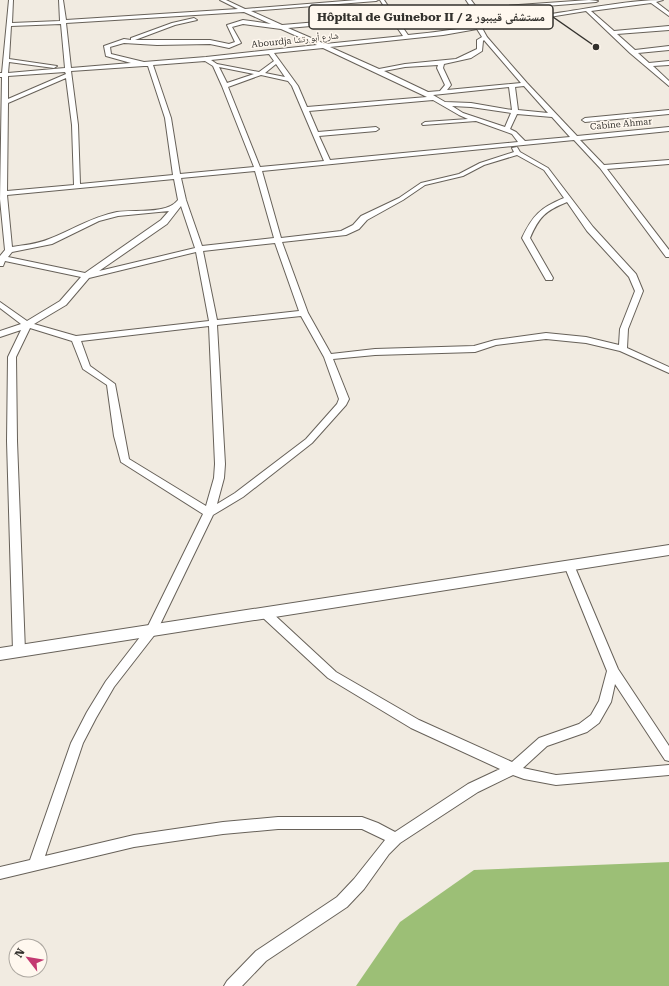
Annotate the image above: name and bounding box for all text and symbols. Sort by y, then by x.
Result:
callout: Hôpital de Guinebor II / مستشفى قيببور 2 [309,5,553,29]
text: Hôpital de Guinebor II / مستشفى قيببور 2 [317,10,545,25]
street label: Abourdja شارع أبو رتشا [251,30,339,51]
street label: Cabine Ahmar [590,116,653,132]
north arrow [8,938,48,978]
text: N [12,946,28,960]

